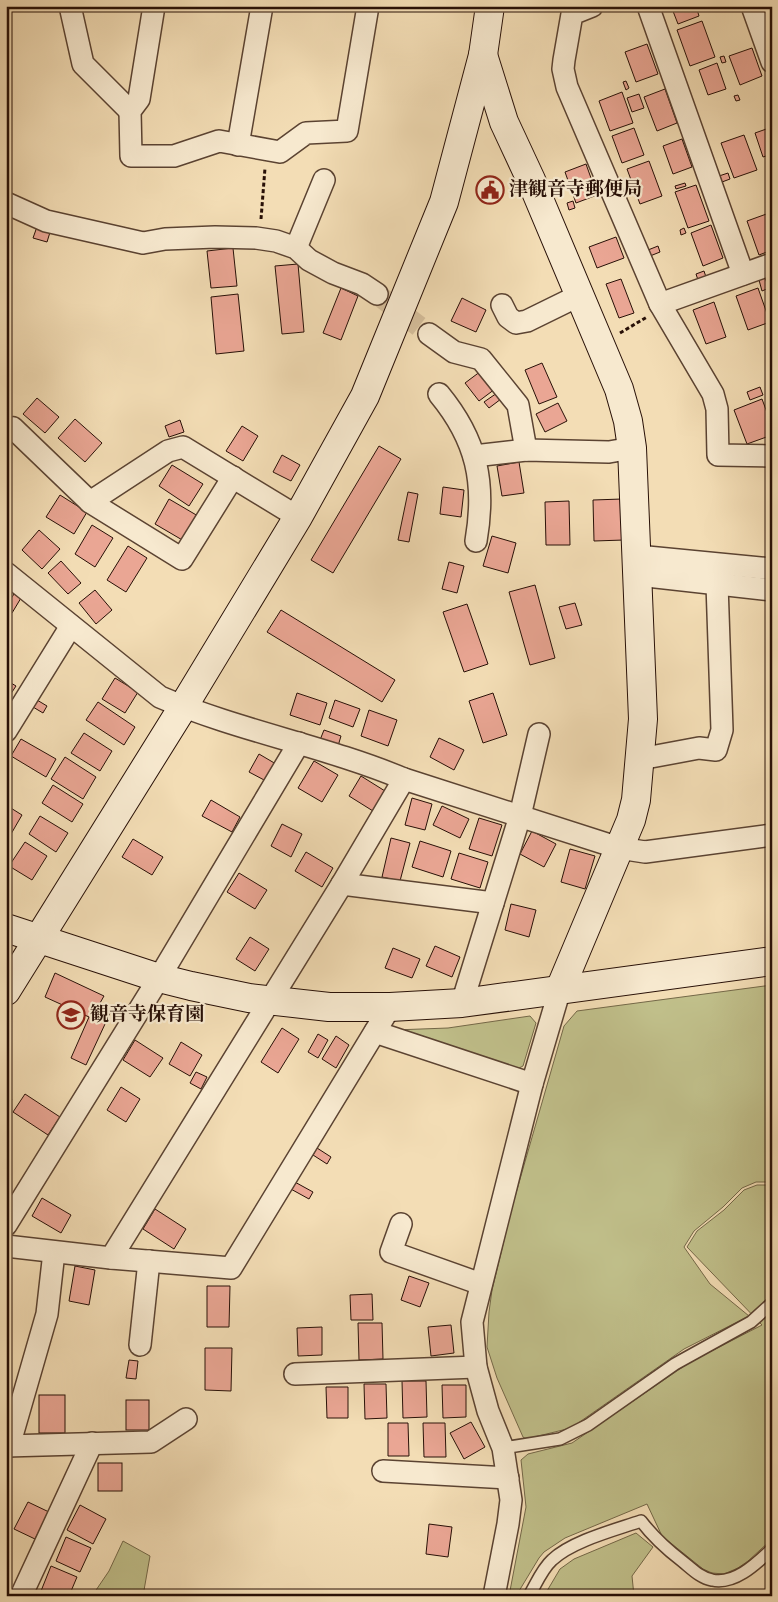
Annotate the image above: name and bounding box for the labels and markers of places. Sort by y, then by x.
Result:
public building icon: 津観音寺郵便局 [475,175,505,205]
place label: 津観音寺郵便局 [509,177,642,204]
school or university icon: 観音寺保育園 [56,1000,86,1030]
place label: 観音寺保育園 [90,1002,204,1029]

